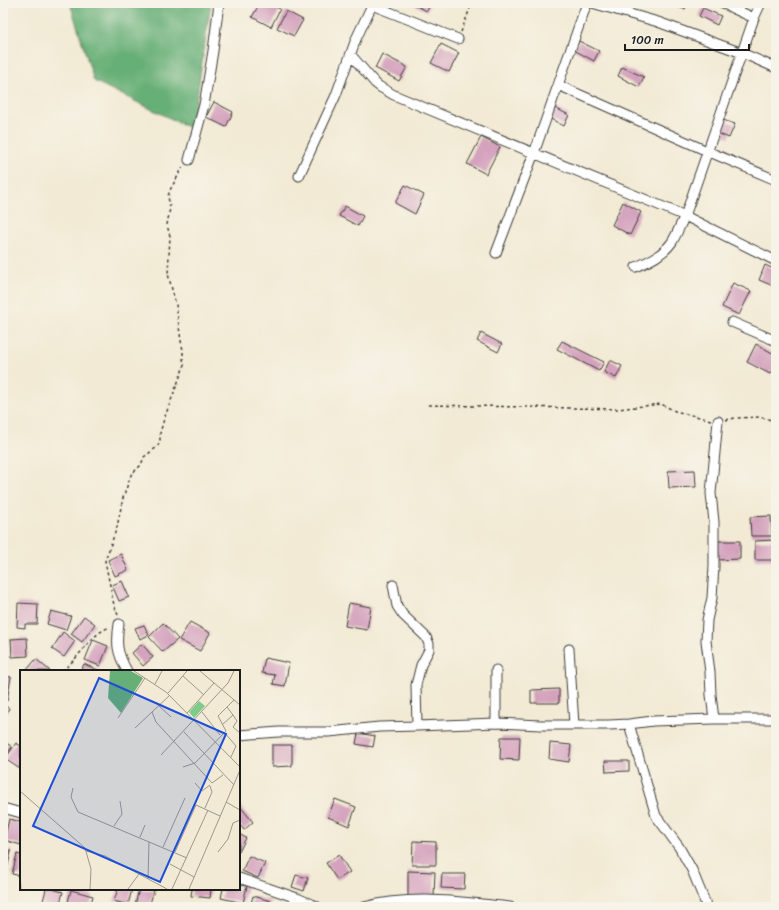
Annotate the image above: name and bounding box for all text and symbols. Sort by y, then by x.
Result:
scale bar [625,26,749,52]
text: 100 m [631,29,664,51]
inset map [20,670,240,890]

